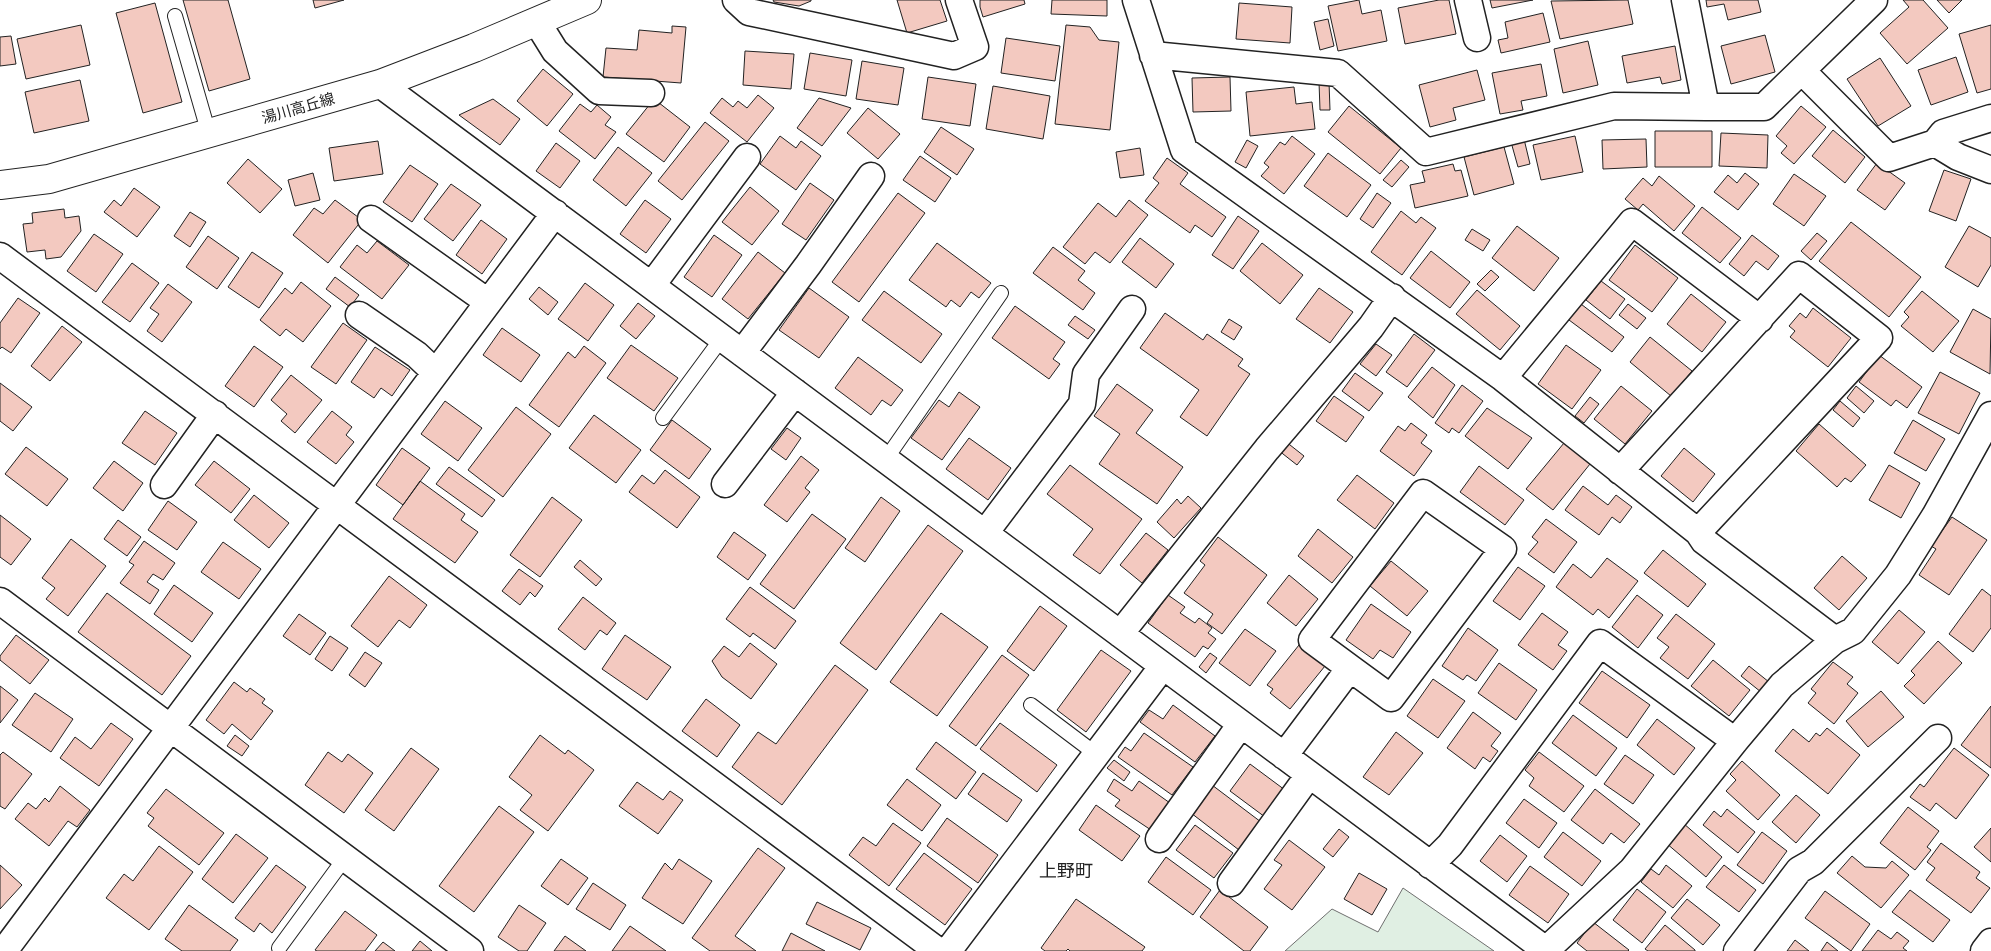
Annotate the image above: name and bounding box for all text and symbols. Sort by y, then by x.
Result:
street label: 湯川高丘線 [260,89,336,127]
district label: 上野町 [1039,861,1093,881]

